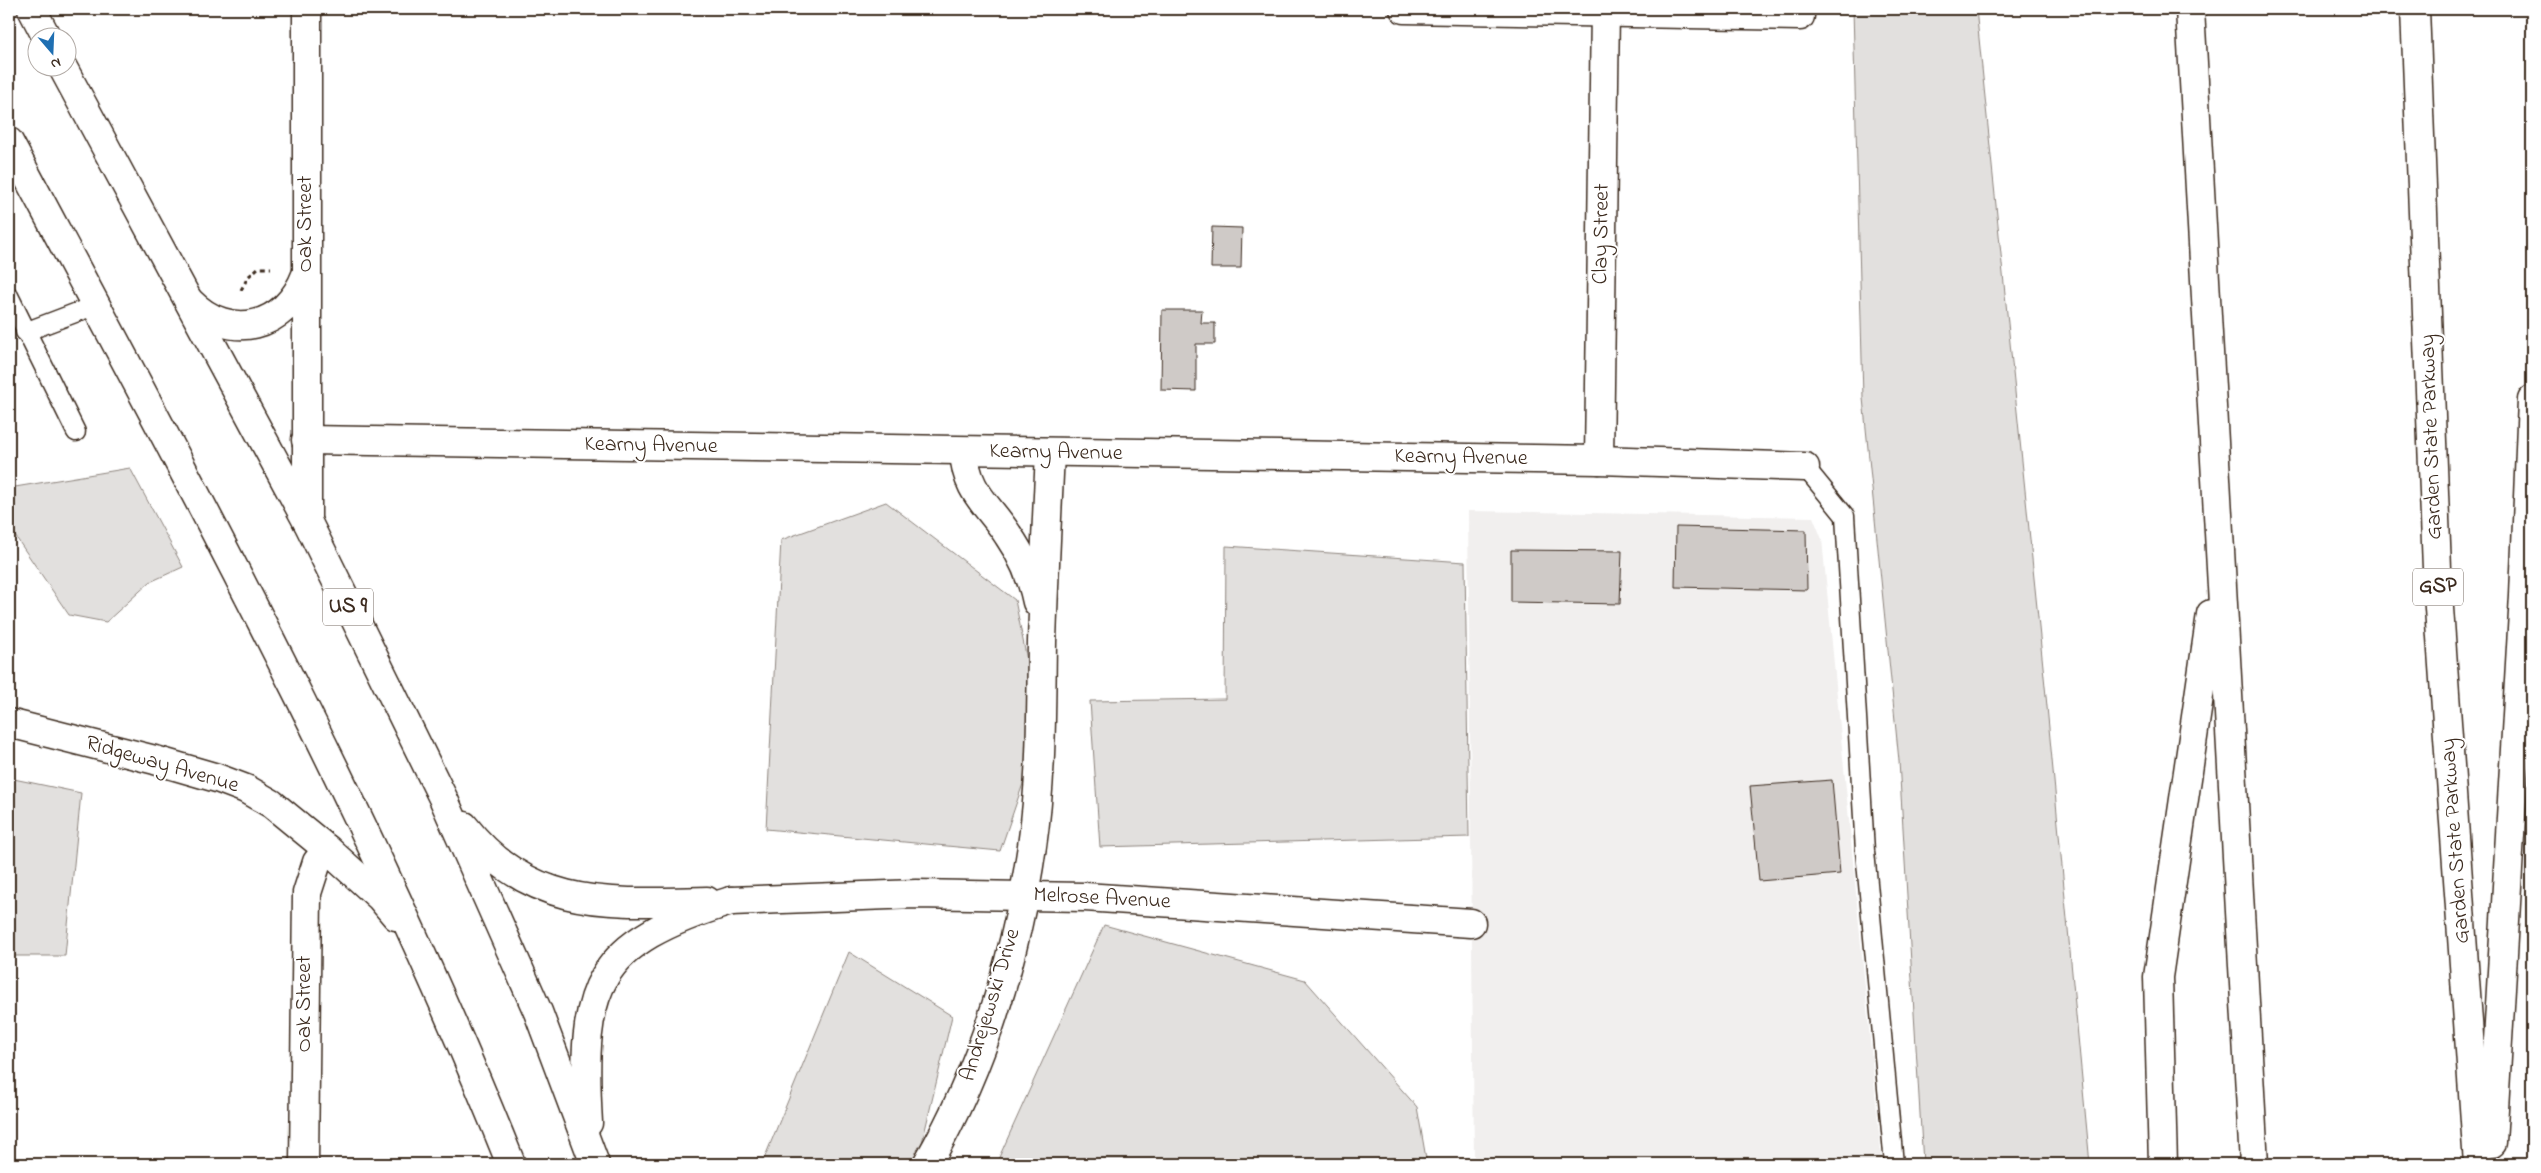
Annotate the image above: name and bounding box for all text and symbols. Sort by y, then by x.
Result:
north arrow [28,28,78,78]
text: N [48,51,64,74]
street label: Oak Street [290,175,322,272]
street label: Clay Street [1585,183,1620,285]
street label: Garden State Parkway [2412,334,2453,540]
street label: Kearny Avenue [584,429,718,464]
street label: Kearny Avenue [989,436,1123,471]
street label: Kearny Avenue [1394,441,1528,476]
road number: GSP [2413,568,2463,606]
road number: US 9 [323,588,373,626]
street label: Ridgeway Avenue [81,728,243,803]
street label: Garden State Parkway [2433,737,2480,945]
street label: Melrose Avenue [1032,879,1172,919]
street label: Andrejewski Drive [953,924,1029,1085]
street label: Oak Street [289,955,321,1052]

